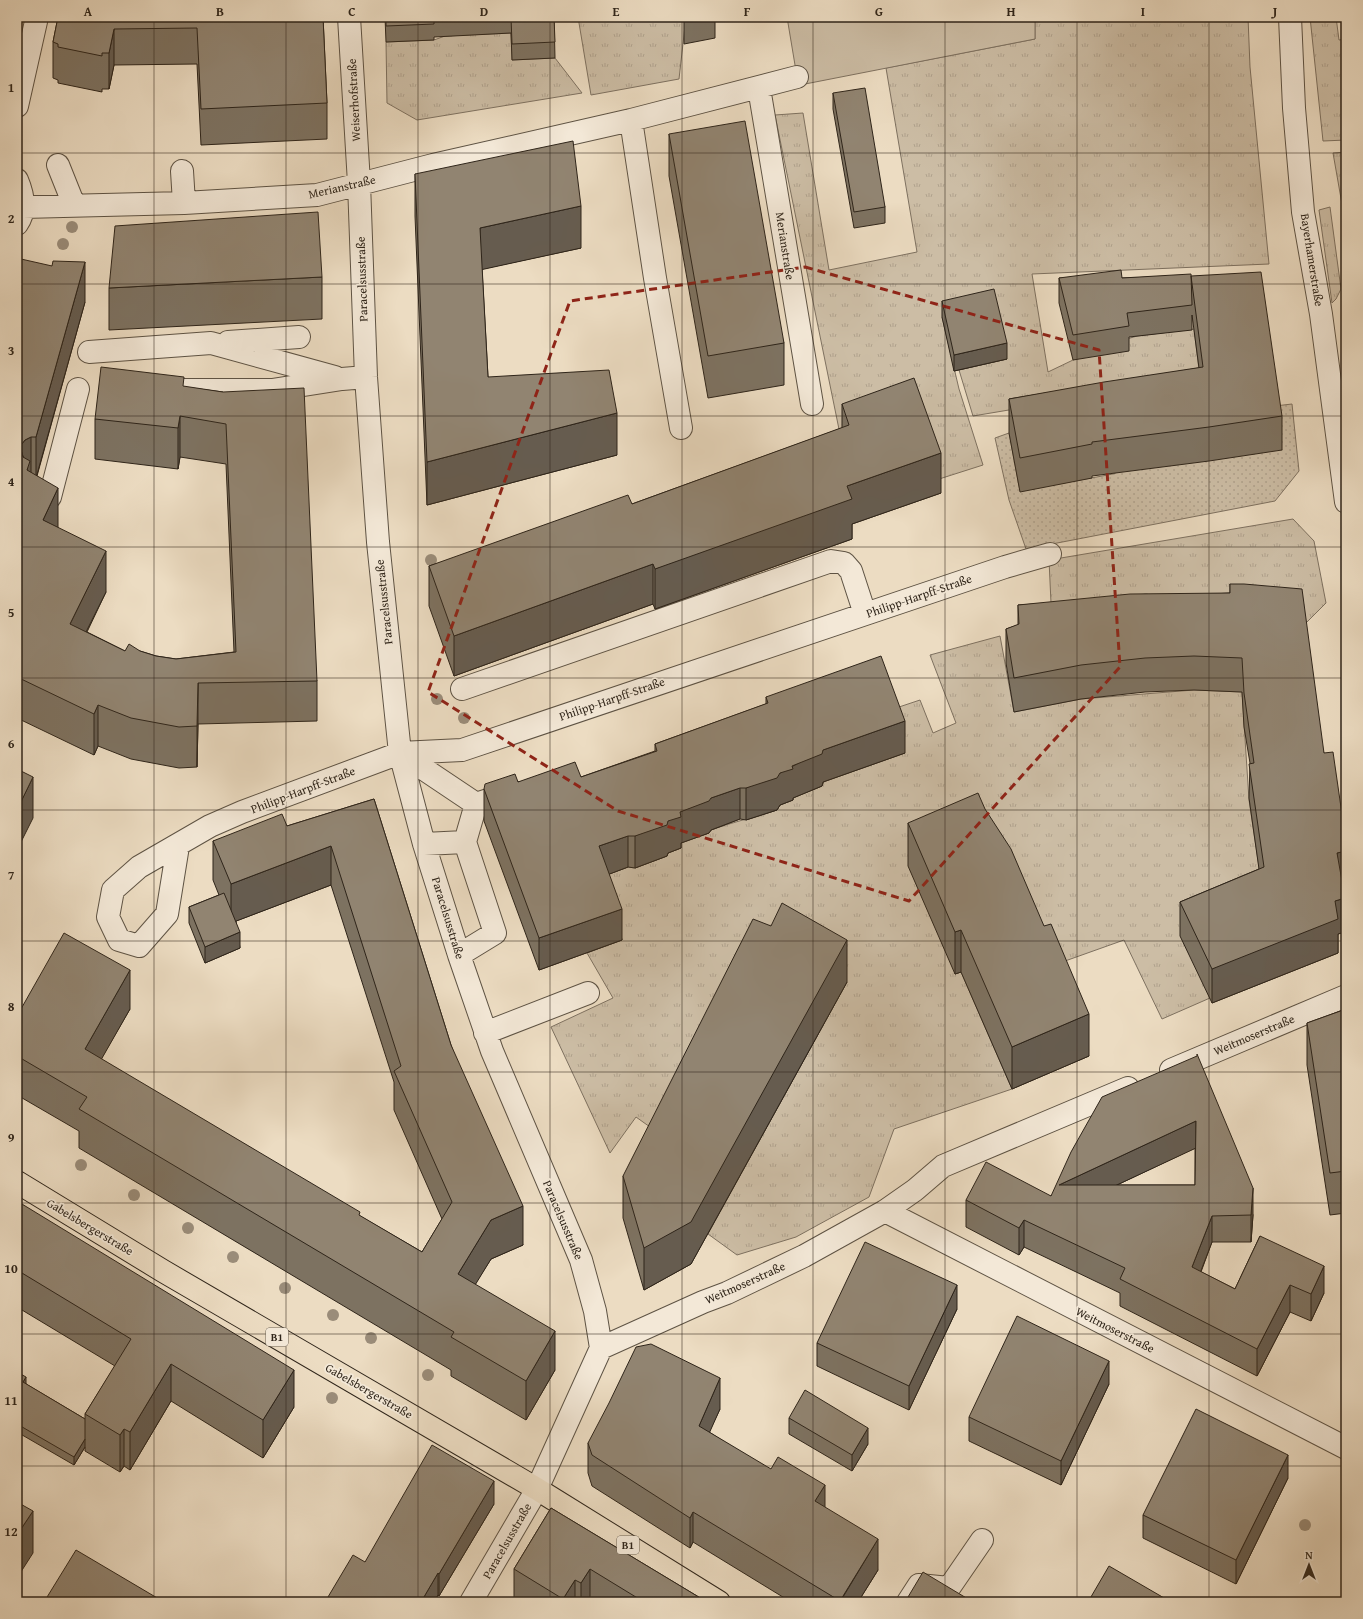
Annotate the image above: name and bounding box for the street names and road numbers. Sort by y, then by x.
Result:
street label: Weiserhofstraße [343,58,364,142]
street label: Merianstraße [307,170,377,202]
street label: Merianstraße [772,211,799,281]
street label: Bayerhamerstraße [1297,212,1328,308]
street label: Paracelsusstraße [352,236,371,322]
street label: Paracelsusstraße [371,558,396,645]
street label: Philipp-Harpff-Straße [864,569,974,622]
street label: Philipp-Harpff-Straße [557,672,667,725]
street label: Philipp-Harpff-Straße [248,762,358,817]
street label: Paracelsusstraße [428,875,469,961]
street label: Weitmoserstraße [1211,1010,1297,1059]
street label: Paracelsusstraße [539,1177,588,1263]
street label: Gabelsbergerstraße [44,1194,137,1259]
street label: Weitmoserstraße [702,1257,788,1308]
street label: Weitmoserstraße [1073,1302,1158,1357]
road number: B1 [266,1328,288,1346]
street label: Gabelsbergerstraße [322,1359,416,1423]
street label: Paracelsusstraße [478,1499,535,1582]
road number: B1 [617,1536,639,1554]

